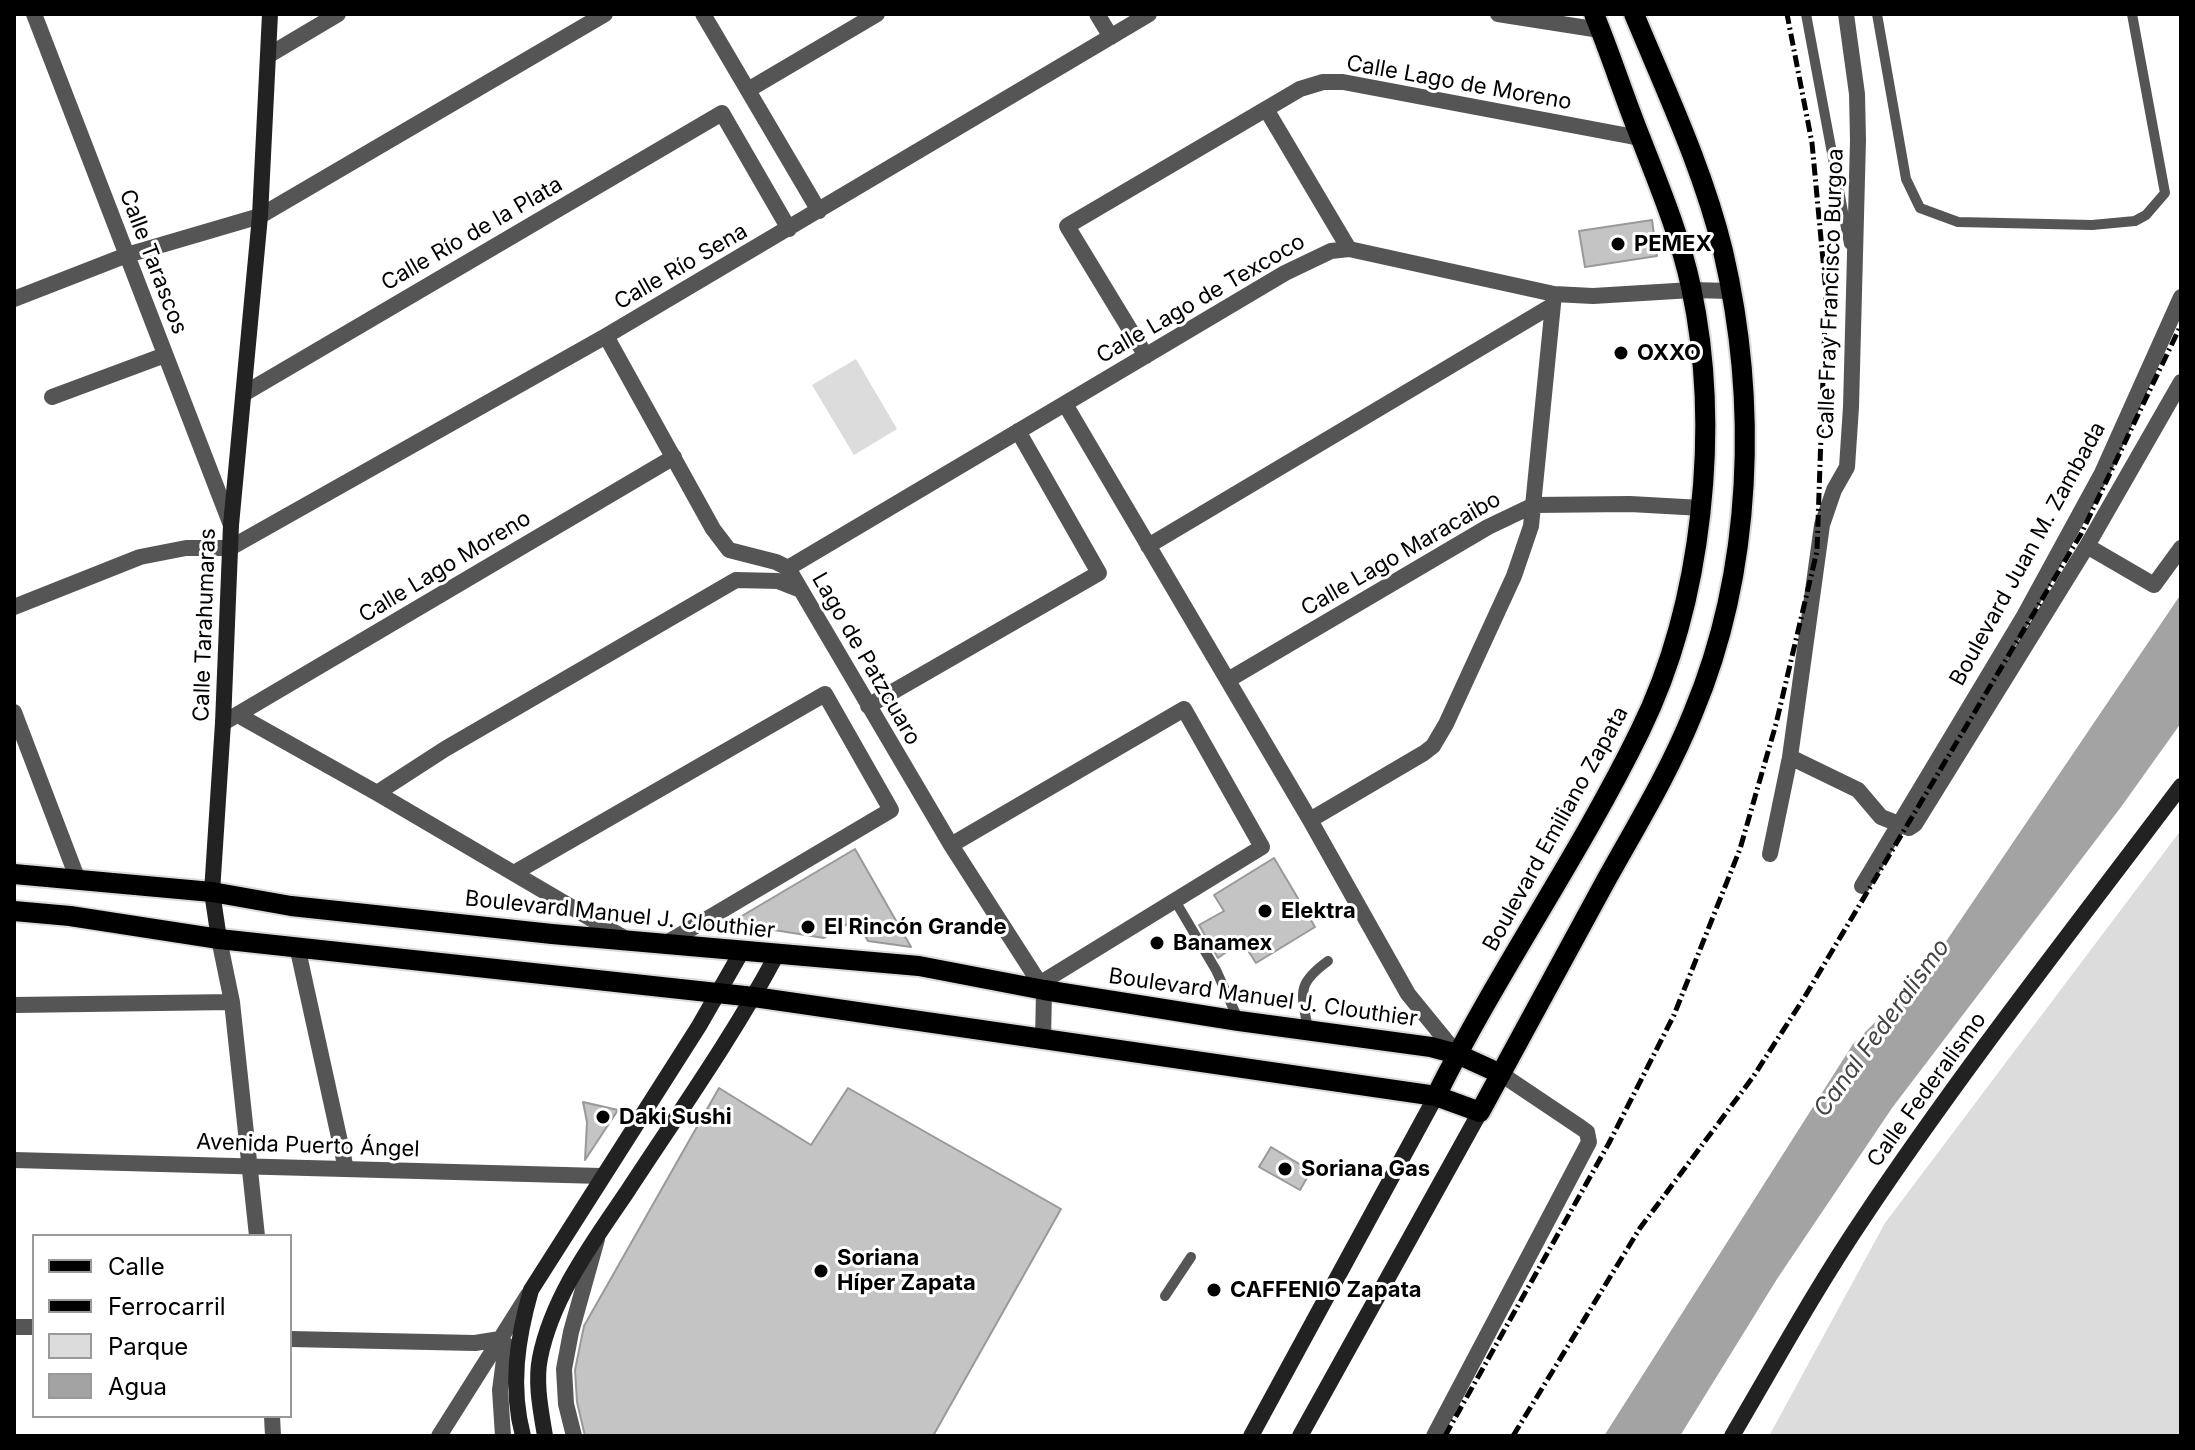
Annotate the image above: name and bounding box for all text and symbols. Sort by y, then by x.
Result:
street label: Calle Lago de Moreno [1344,50,1574,116]
street label: Calle Fray Francisco Burgoa [1813,148,1849,440]
street label: Calle Río de la Plata [377,171,567,297]
street label: Calle Tarascos [113,186,193,338]
street label: Calle Río Sena [610,218,752,316]
street label: Calle Lago de Texcoco [1092,229,1310,369]
place label: PEMEX [1634,231,1712,257]
marker: PEMEX [1609,235,1627,253]
place label: OXXO [1637,340,1701,366]
marker: OXXO [1612,344,1630,362]
street label: Boulevard Juan M. Zambada [1944,418,2112,690]
street label: Calle Lago Maracaibo [1297,486,1505,622]
street label: Calle Lago Moreno [354,505,536,629]
street label: Calle Tarahumaras [188,528,222,722]
street label: Lago de Patzcuaro [806,568,926,750]
street label: Boulevard Emiliano Zapata [1478,702,1634,956]
street label: Boulevard Manuel J. Clouthier [464,886,776,944]
place label: Elektra [1281,898,1356,924]
marker: Elektra [1256,902,1274,920]
place label: El Rincón Grande [824,914,1007,940]
marker: El Rincón Grande [799,918,817,936]
place label: Banamex [1173,930,1272,956]
marker: Banamex [1148,934,1166,952]
water label: Canal Federalismo [1808,934,1956,1122]
street label: Boulevard Manuel J. Clouthier [1107,963,1419,1033]
street label: Calle Federalismo [1862,1008,1992,1172]
place label: Daki Sushi [619,1104,732,1130]
marker: Daki Sushi [594,1108,612,1126]
street label: Avenida Puerto Ángel [196,1129,420,1163]
place label: Soriana Gas [1301,1156,1430,1182]
marker: Soriana Gas [1276,1160,1294,1178]
legend [32,1234,292,1418]
place label: Soriana Híper Zapata [837,1245,976,1296]
text: Calle [108,1252,165,1281]
marker: Soriana Híper Zapata [812,1262,830,1280]
place label: CAFFENIO Zapata [1230,1277,1422,1303]
marker: CAFFENIO Zapata [1205,1281,1223,1299]
text: Ferrocarril [108,1292,226,1321]
text: Parque [108,1332,188,1361]
text: Agua [108,1372,167,1401]

